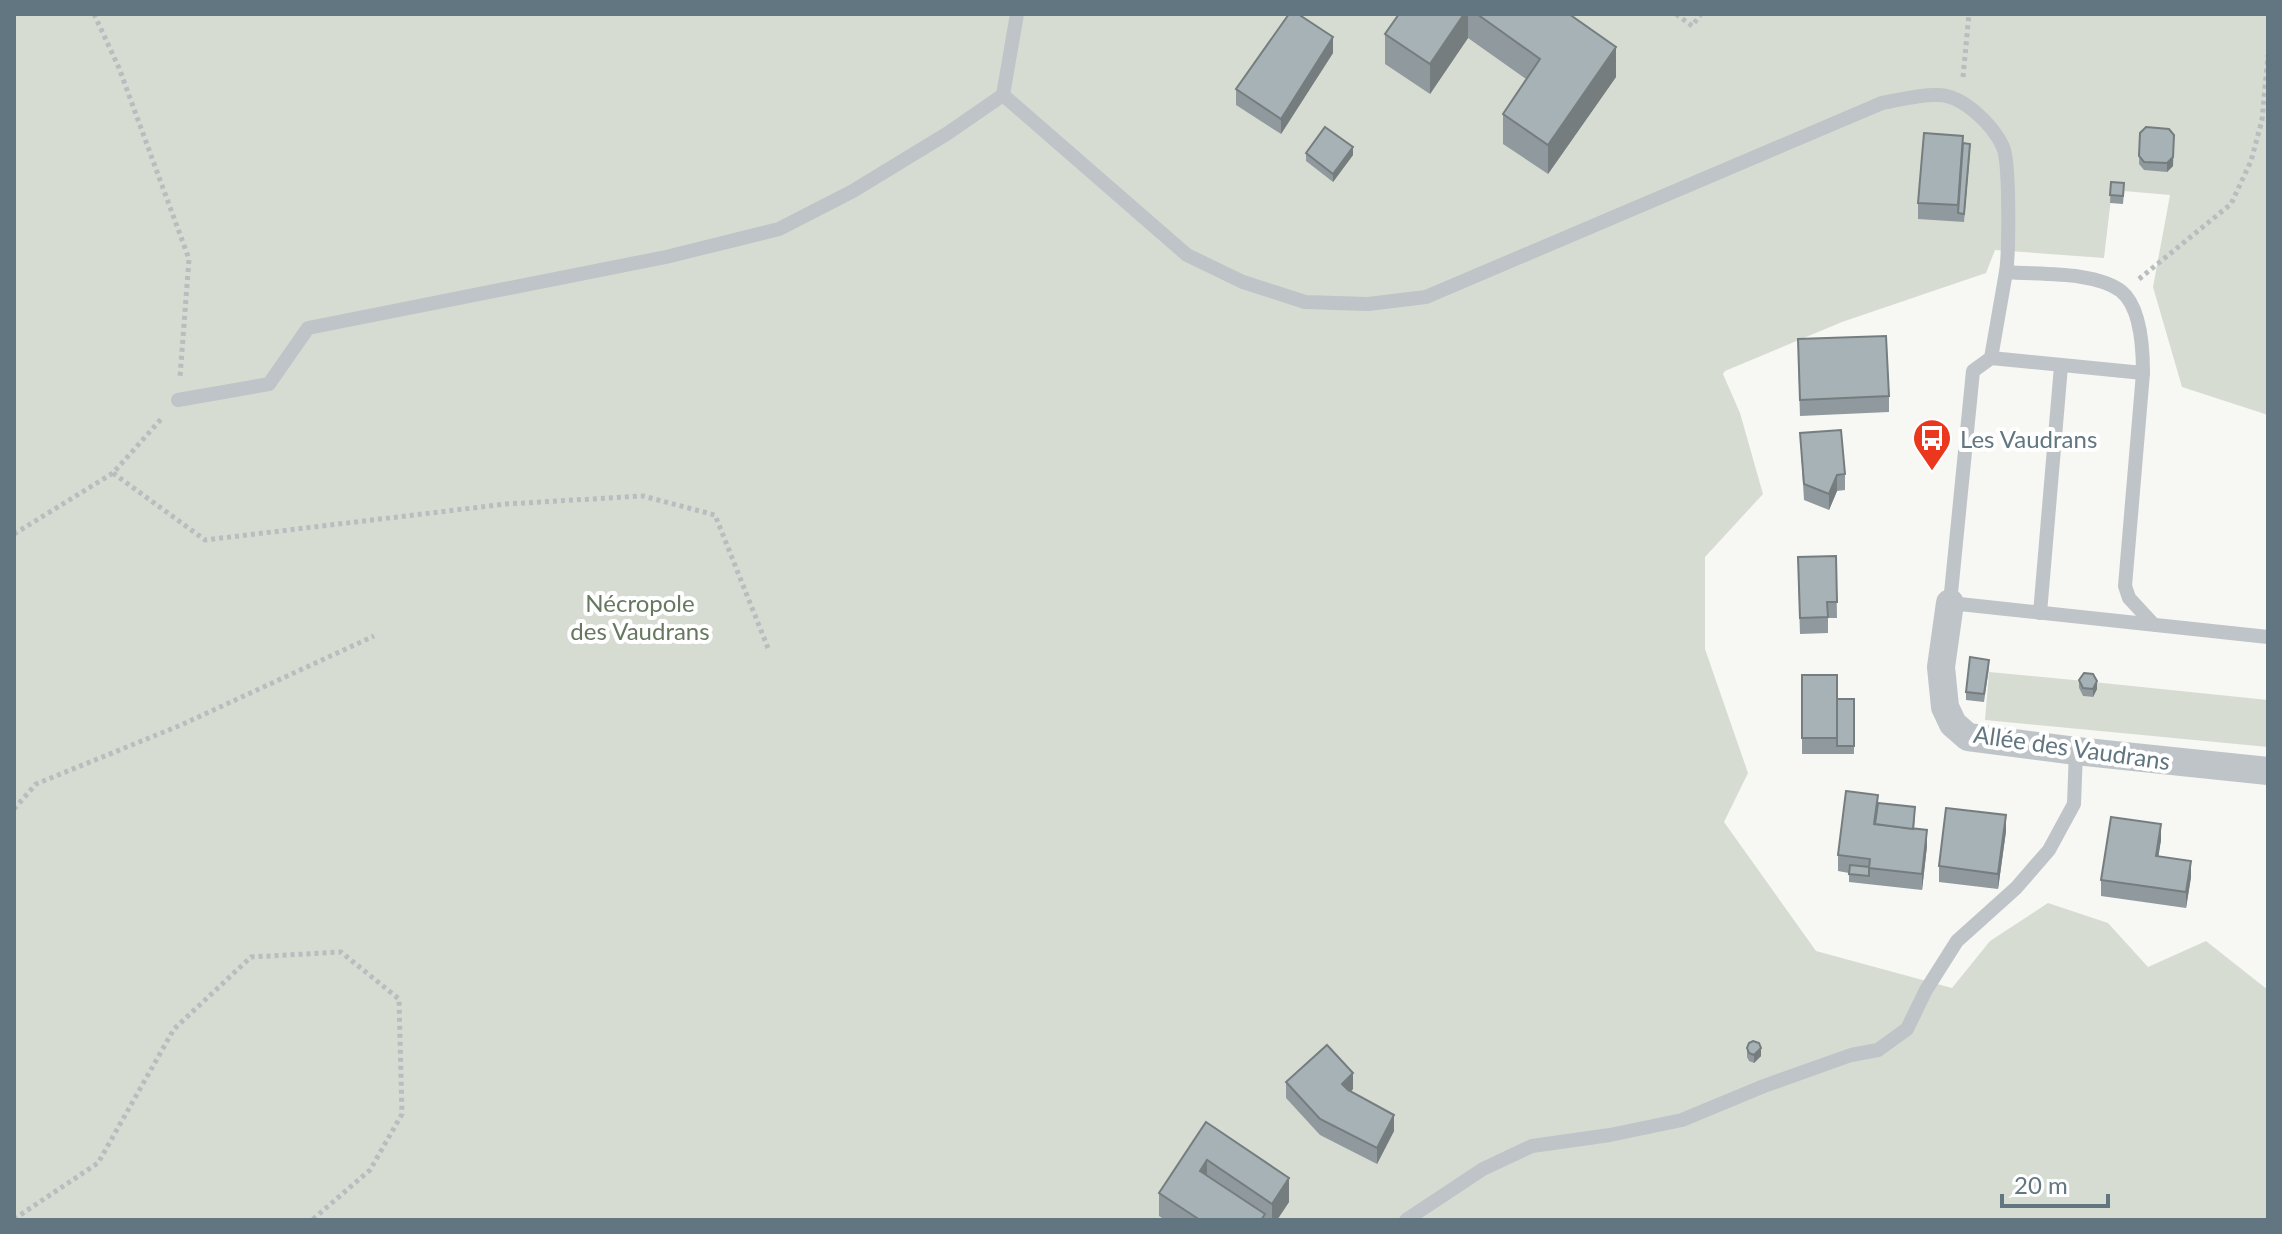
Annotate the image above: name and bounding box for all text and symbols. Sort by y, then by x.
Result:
bus stop icon: Les Vaudrans [1911,417,1953,472]
place label: Les Vaudrans [1960,424,2097,453]
park label: Nécropole des Vaudrans [570,588,710,645]
street label: Allée des Vaudrans [1972,719,2172,775]
scale bar [2002,1158,2108,1208]
text: 20 m [2014,1170,2068,1199]

